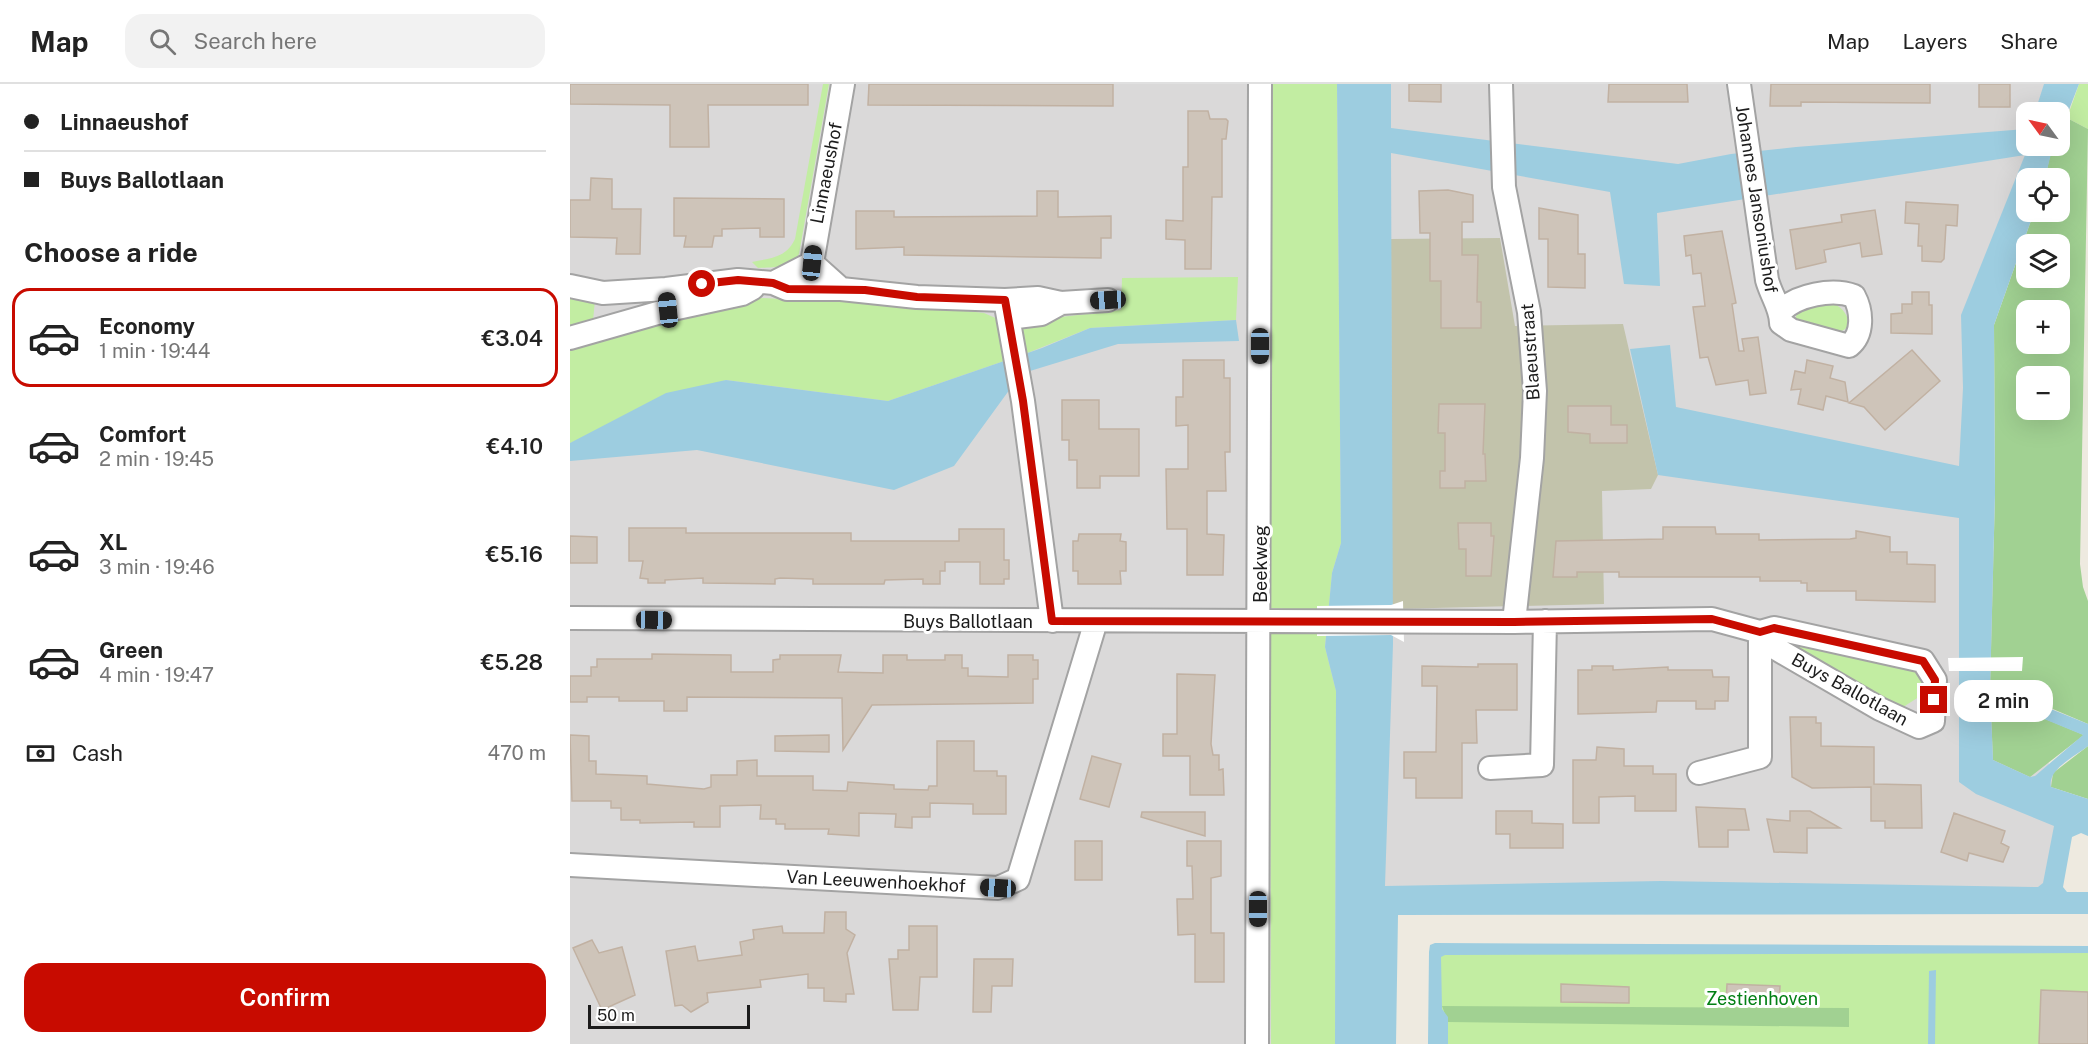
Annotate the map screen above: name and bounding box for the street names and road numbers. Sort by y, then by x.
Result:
street label: Johannes Jansoniushof [1732,103,1782,295]
street label: Linnaeushof [806,121,846,225]
street label: Blaeustraat [1516,303,1544,401]
street label: Beekweg [1250,525,1271,603]
street label: Buys Ballotlaan [903,611,1033,632]
street label: Buys Ballotlaan [1788,648,1912,730]
street label: Van Leeuwenhoekhof [786,866,966,896]

